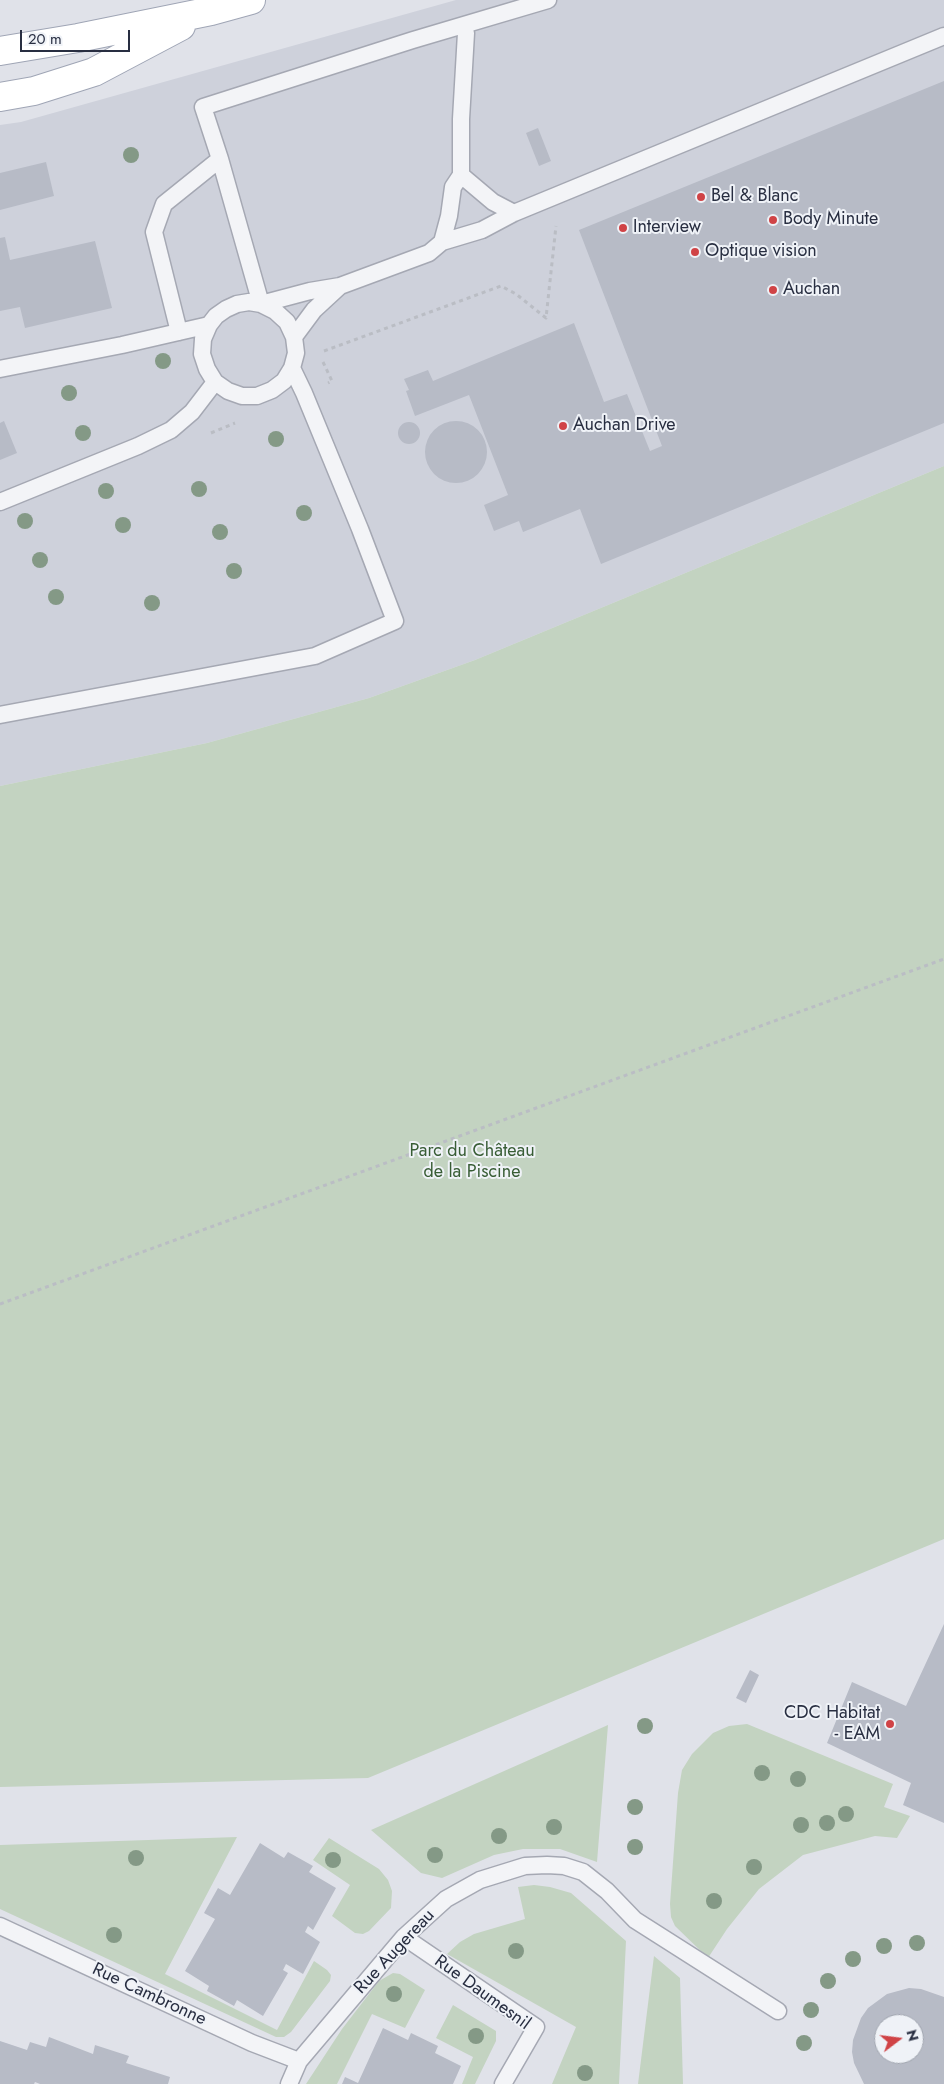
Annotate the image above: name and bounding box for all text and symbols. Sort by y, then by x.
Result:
scale bar [22,20,132,52]
text: 20 m [28,28,62,50]
place label: Bel & Blanc [711,186,798,208]
marker: Bel & Blanc [695,191,707,203]
place label: Body Minute [783,209,878,231]
marker: Body Minute [767,214,779,226]
place label: Interview [633,217,701,239]
marker: Interview [617,222,629,234]
place label: Optique vision [705,241,817,263]
marker: Optique vision [689,246,701,258]
place label: Auchan [783,279,840,301]
marker: Auchan [767,284,779,296]
place label: Auchan Drive [573,415,676,437]
marker: Auchan Drive [557,420,569,432]
park label: Parc du Château de la Piscine [409,1141,535,1184]
place label: CDC Habitat - EAM [784,1703,880,1746]
marker: CDC Habitat - EAM [884,1718,896,1730]
street label: Rue Augereau [350,1905,440,1999]
street label: Rue Daumesnil [430,1951,534,2035]
street label: Rue Cambronne [89,1959,209,2031]
north arrow [874,2014,924,2064]
text: N [901,2027,924,2043]

